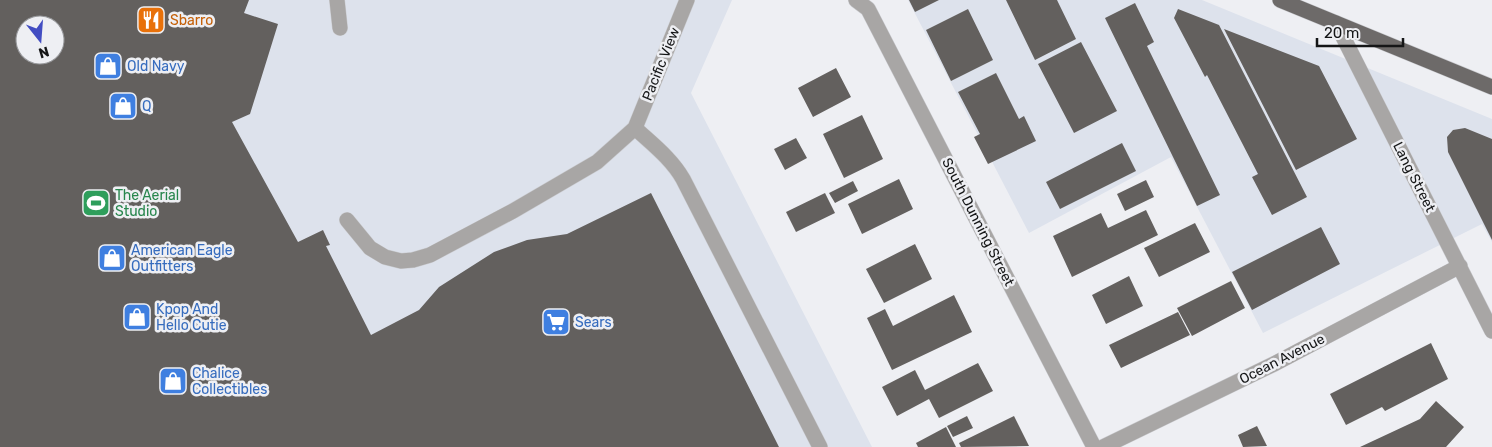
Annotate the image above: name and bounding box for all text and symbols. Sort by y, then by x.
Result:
restaurant icon: Sbarro [136,5,166,35]
place label: Sbarro [170,12,213,29]
north arrow [15,15,65,65]
scale bar [1317,15,1403,47]
text: 20 m [1324,24,1359,42]
street label: Pacific View [639,25,683,103]
text: N [36,42,51,62]
shop icon: Old Navy [93,51,123,81]
place label: Old Navy [127,58,185,75]
shop icon: Q [108,91,138,121]
place label: Q [142,98,151,115]
street label: Lang Street [1389,139,1439,215]
street label: South Dunning Street [938,155,1018,289]
place label: The Aerial Studio [115,187,179,220]
sports icon: The Aerial Studio [81,188,111,218]
place label: American Eagle Outfitters [131,242,233,275]
shop icon: American Eagle Outfitters [97,243,127,273]
place label: Kpop And Hello Cutie [156,301,227,334]
shop icon: Kpop And Hello Cutie [122,302,152,332]
supermarket icon: Sears [541,307,571,337]
place label: Sears [575,314,612,331]
street label: Ocean Avenue [1237,330,1328,388]
place label: Chalice Collectibles [192,365,267,398]
shop icon: Chalice Collectibles [158,366,188,396]

